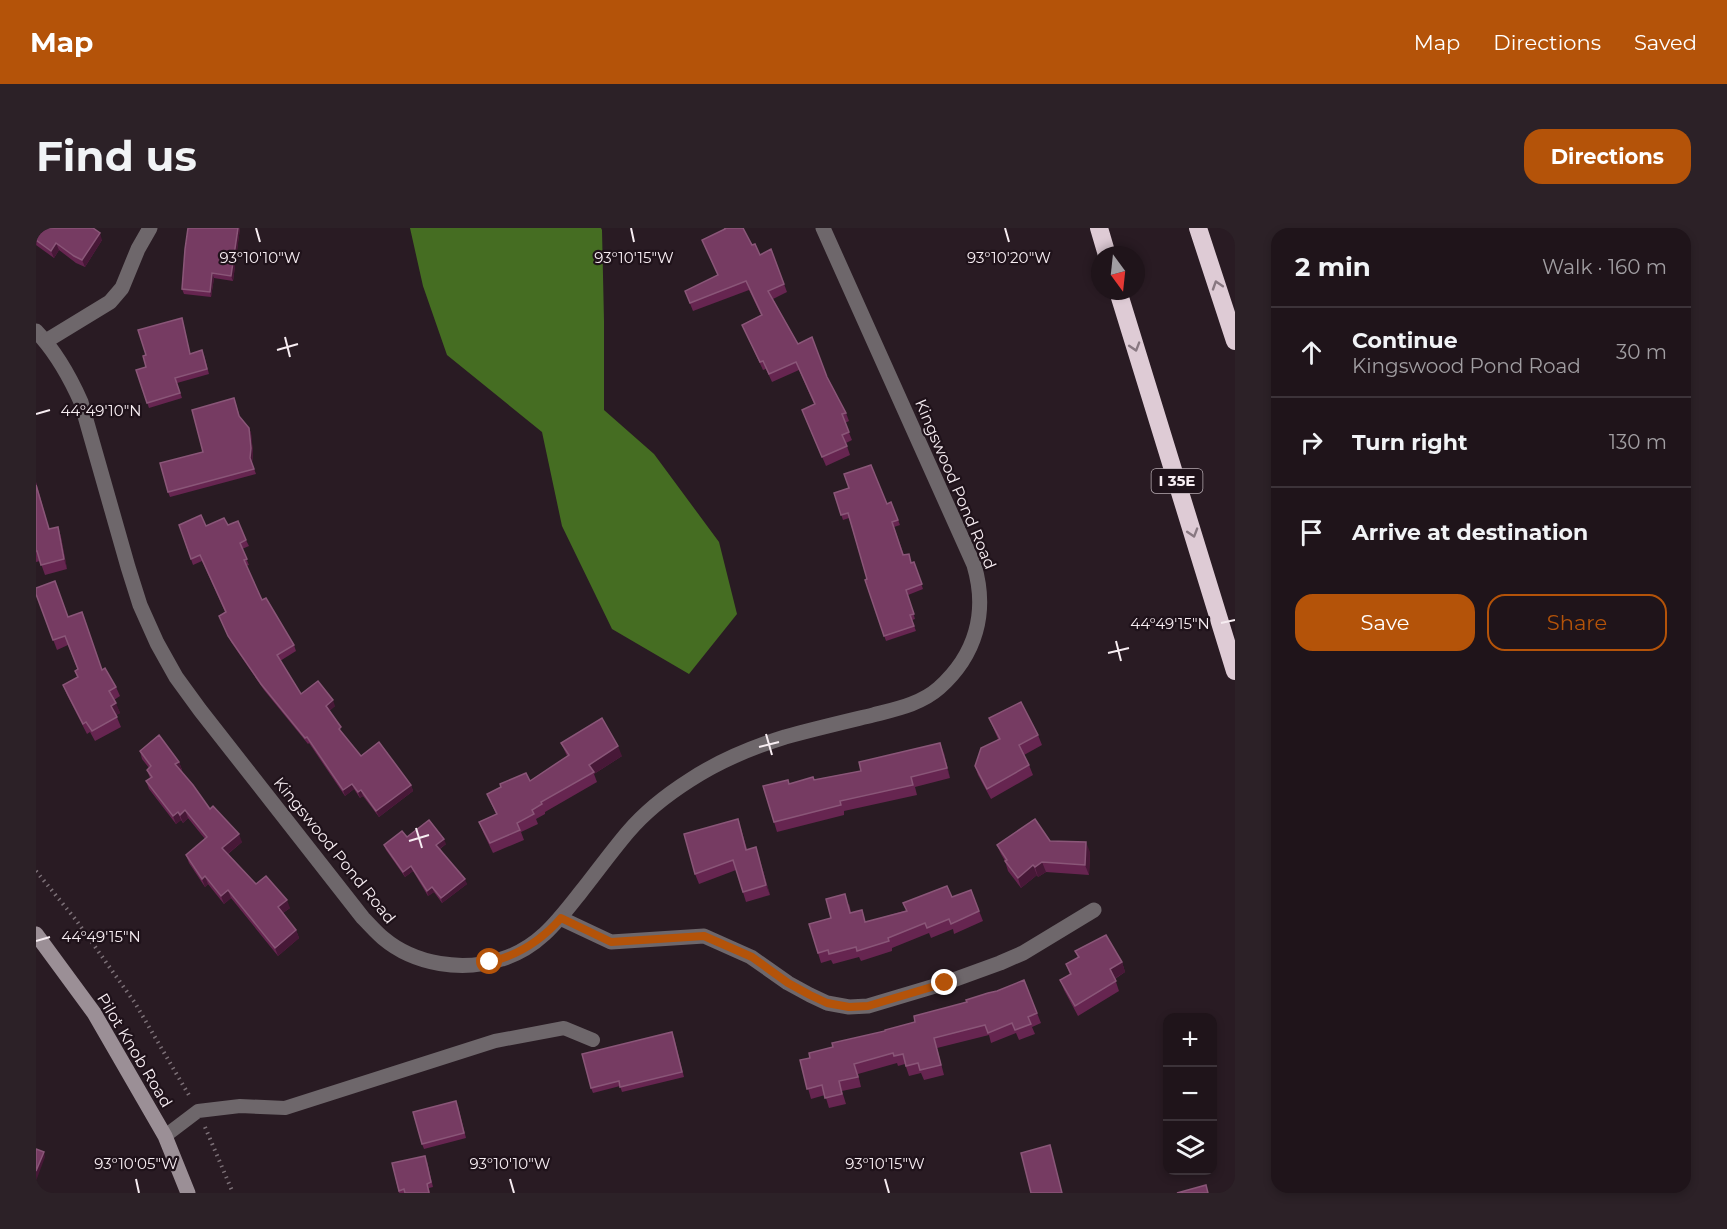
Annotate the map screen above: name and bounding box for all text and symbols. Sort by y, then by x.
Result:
text: Map [30,25,93,59]
text: Map [1414,30,1460,55]
text: Directions [1493,30,1601,55]
text: Saved [1634,30,1697,55]
button: Directions [1524,129,1691,184]
text: Find us [36,130,197,182]
north arrow [1091,246,1145,300]
text: 93°10'10"W [219,248,301,267]
text: 93°10'15"W [594,248,674,267]
text: 93°10'20"W [967,248,1051,267]
text: 2 min [1295,251,1371,283]
text: Walk · 160 m [1542,255,1667,279]
one-way arrow [1212,280,1224,291]
text: Continue [1352,327,1458,354]
icon: ahead [1295,336,1328,369]
text: 30 m [1616,340,1667,364]
one-way arrow [1128,341,1140,352]
text: Kingswood Pond Road [1352,354,1581,378]
street label: Kingswood Pond Road [911,396,1000,572]
text: 44°49'10"N [60,401,142,420]
icon: right [1295,426,1328,459]
text: Turn right [1352,429,1467,456]
text: 130 m [1609,430,1667,454]
road number: I 35E [1152,469,1202,493]
icon: arrive [1295,516,1328,549]
text: Arrive at destination [1352,519,1588,546]
one-way arrow [1186,527,1198,538]
button: Save [1295,594,1475,651]
button: Share [1487,594,1667,651]
text: 44°49'15"N [1130,614,1210,633]
street label: Kingswood Pond Road [270,773,400,927]
text: 44°49'15"N [61,927,141,946]
route start [476,948,502,974]
route end [931,969,957,995]
street label: Pilot Knob Road [93,990,176,1111]
map controls [1163,1013,1217,1175]
button: + [1163,1013,1217,1067]
button: − [1163,1067,1217,1121]
button: layers [1163,1121,1217,1175]
text: 93°10'05"W [94,1154,178,1173]
text: 93°10'10"W [469,1154,551,1173]
text: 93°10'15"W [845,1154,925,1173]

